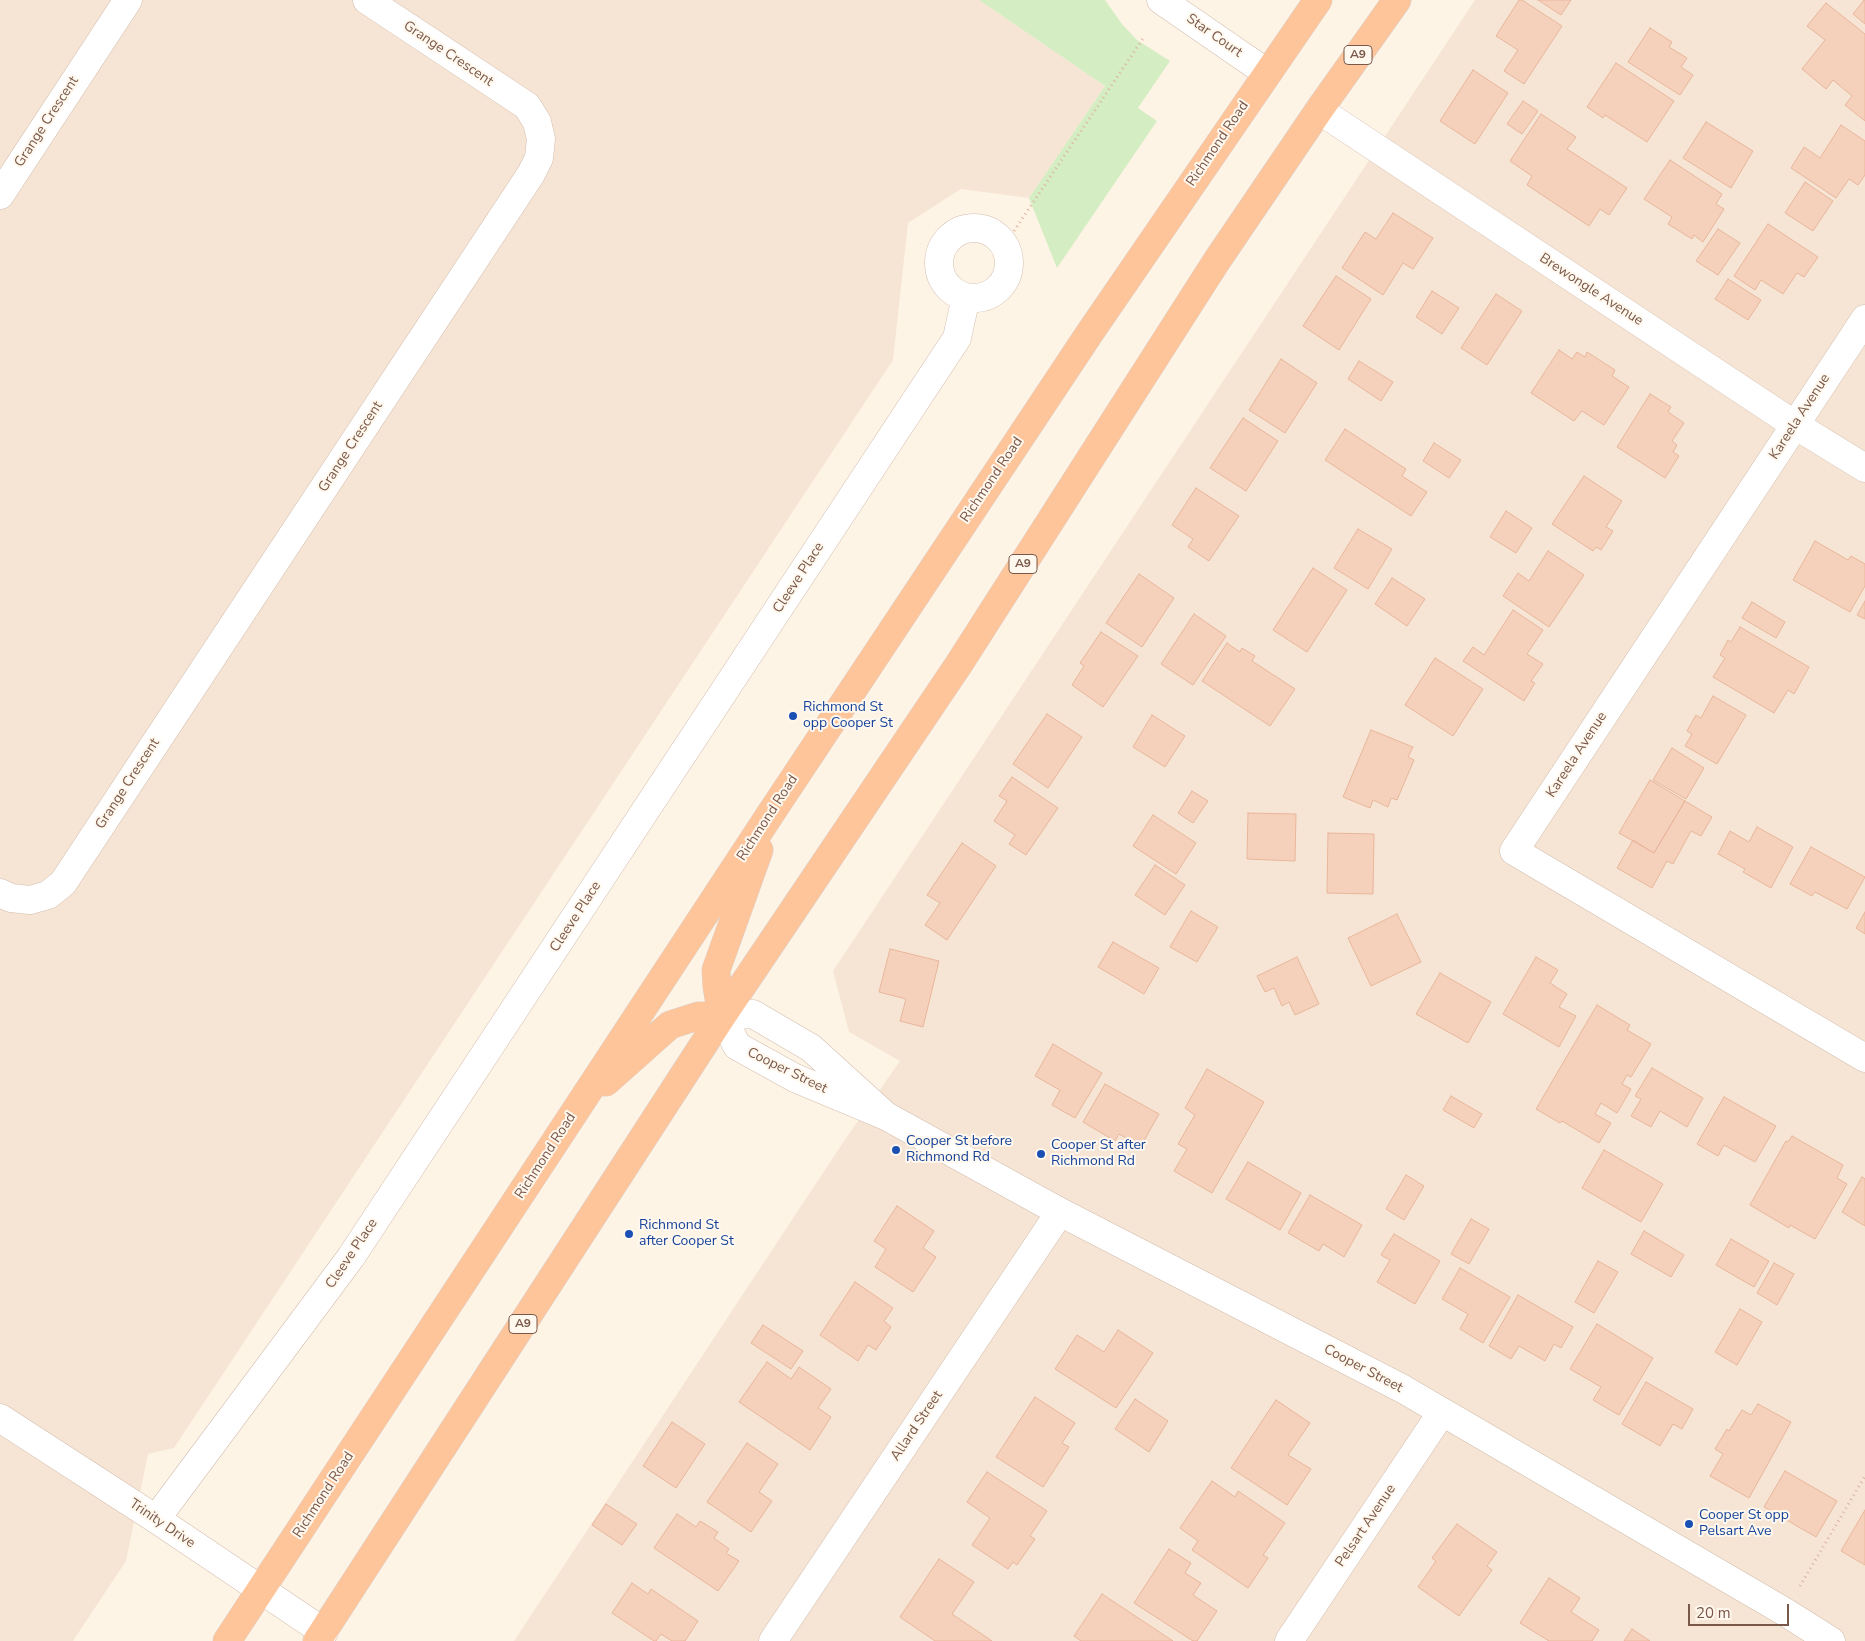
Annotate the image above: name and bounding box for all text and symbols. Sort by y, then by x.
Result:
street label: Star Court [1183,11,1245,61]
street label: Grange Crescent [400,18,496,90]
road number: A9 [1344,46,1372,64]
street label: Grange Crescent [11,73,83,171]
street label: Richmond Road [1183,98,1253,190]
street label: Brewongle Avenue [1536,250,1646,330]
street label: Kareela Avenue [1766,371,1834,463]
street label: Grange Crescent [315,398,387,496]
street label: Richmond Road [957,434,1027,526]
street label: Cleeve Place [770,540,828,616]
road number: A9 [1009,554,1037,574]
place label: Richmond St opp Cooper St [803,700,893,732]
street label: Kareela Avenue [1543,709,1611,801]
marker: Richmond St opp Cooper St [787,710,799,722]
street label: Grange Crescent [92,735,164,833]
street label: Richmond Road [734,772,802,864]
street label: Cleeve Place [547,879,605,955]
street label: Cooper Street [744,1044,830,1098]
street label: Richmond Road [512,1110,580,1202]
place label: Cooper St before Richmond Rd [906,1134,1012,1166]
place label: Cooper St after Richmond Rd [1051,1138,1146,1170]
marker: Cooper St before Richmond Rd [890,1144,902,1156]
marker: Cooper St after Richmond Rd [1035,1148,1047,1160]
street label: Cleeve Place [322,1216,382,1292]
place label: Richmond St after Cooper St [639,1218,734,1250]
marker: Richmond St after Cooper St [623,1228,635,1240]
road number: A9 [509,1315,537,1334]
street label: Cooper Street [1321,1341,1405,1397]
street label: Allard Street [887,1388,947,1464]
street label: Richmond Road [290,1449,358,1541]
street label: Pelsart Avenue [1332,1482,1400,1570]
street label: Trinity Drive [126,1496,198,1552]
place label: Cooper St opp Pelsart Ave [1699,1508,1789,1540]
marker: Cooper St opp Pelsart Ave [1683,1518,1695,1530]
scale bar [1690,1594,1791,1626]
text: 20 m [1696,1603,1731,1623]

